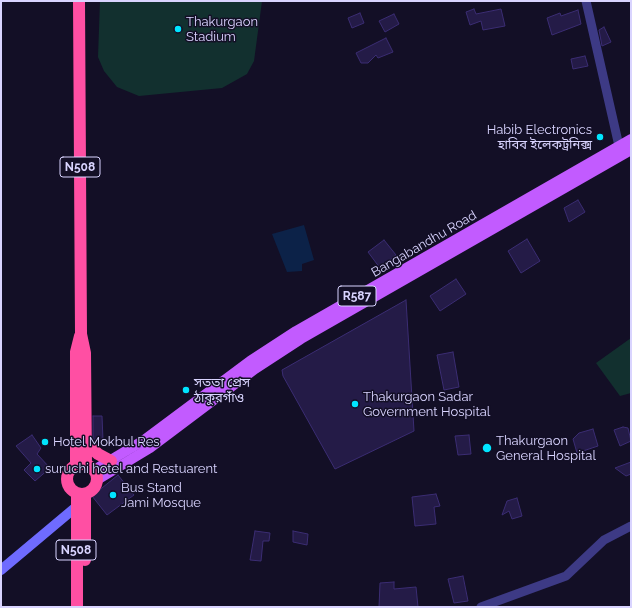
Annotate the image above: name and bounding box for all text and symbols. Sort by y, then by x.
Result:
place label: Thakurgaon Stadium [186,14,258,45]
marker: Thakurgaon Stadium [173,24,183,34]
place label: Habib Electronics হাবিব ইলেকট্রনিক্স [487,122,592,153]
marker: Habib Electronics হাবিব ইলেকট্রনিক্স [595,132,605,142]
road number: N508 [60,157,100,177]
street label: Bangabandhu Road [369,207,479,281]
road number: R587 [338,286,376,306]
place label: সততা প্রেস ঠাকুরগাঁও [194,375,250,406]
marker: সততা প্রেস ঠাকুরগাঁও [181,385,191,395]
place label: Thakurgaon Sadar Government Hospital [363,389,490,420]
marker: Thakurgaon Sadar Government Hospital [350,399,360,409]
place label: Thakurgaon General Hospital [496,433,596,464]
place label: Hotel Mokbul Res [53,434,160,450]
marker: Hotel Mokbul Res [40,437,50,447]
marker: Thakurgaon General Hospital [481,442,493,454]
place label: suruchi hotel and Restuarent [45,461,217,477]
marker: suruchi hotel and Restuarent [32,464,42,474]
place label: Bus Stand Jami Mosque [121,480,201,511]
marker: Bus Stand Jami Mosque [108,490,118,500]
road number: N508 [56,540,96,560]

